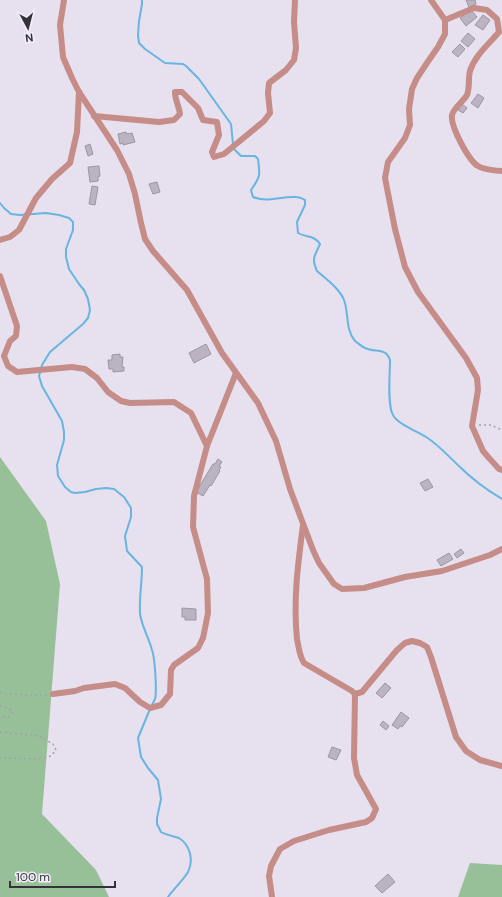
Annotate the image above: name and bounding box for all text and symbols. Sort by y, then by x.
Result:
north arrow [8,8,48,48]
text: N [24,30,34,45]
scale bar [10,863,115,889]
text: 100 m [16,869,50,885]

